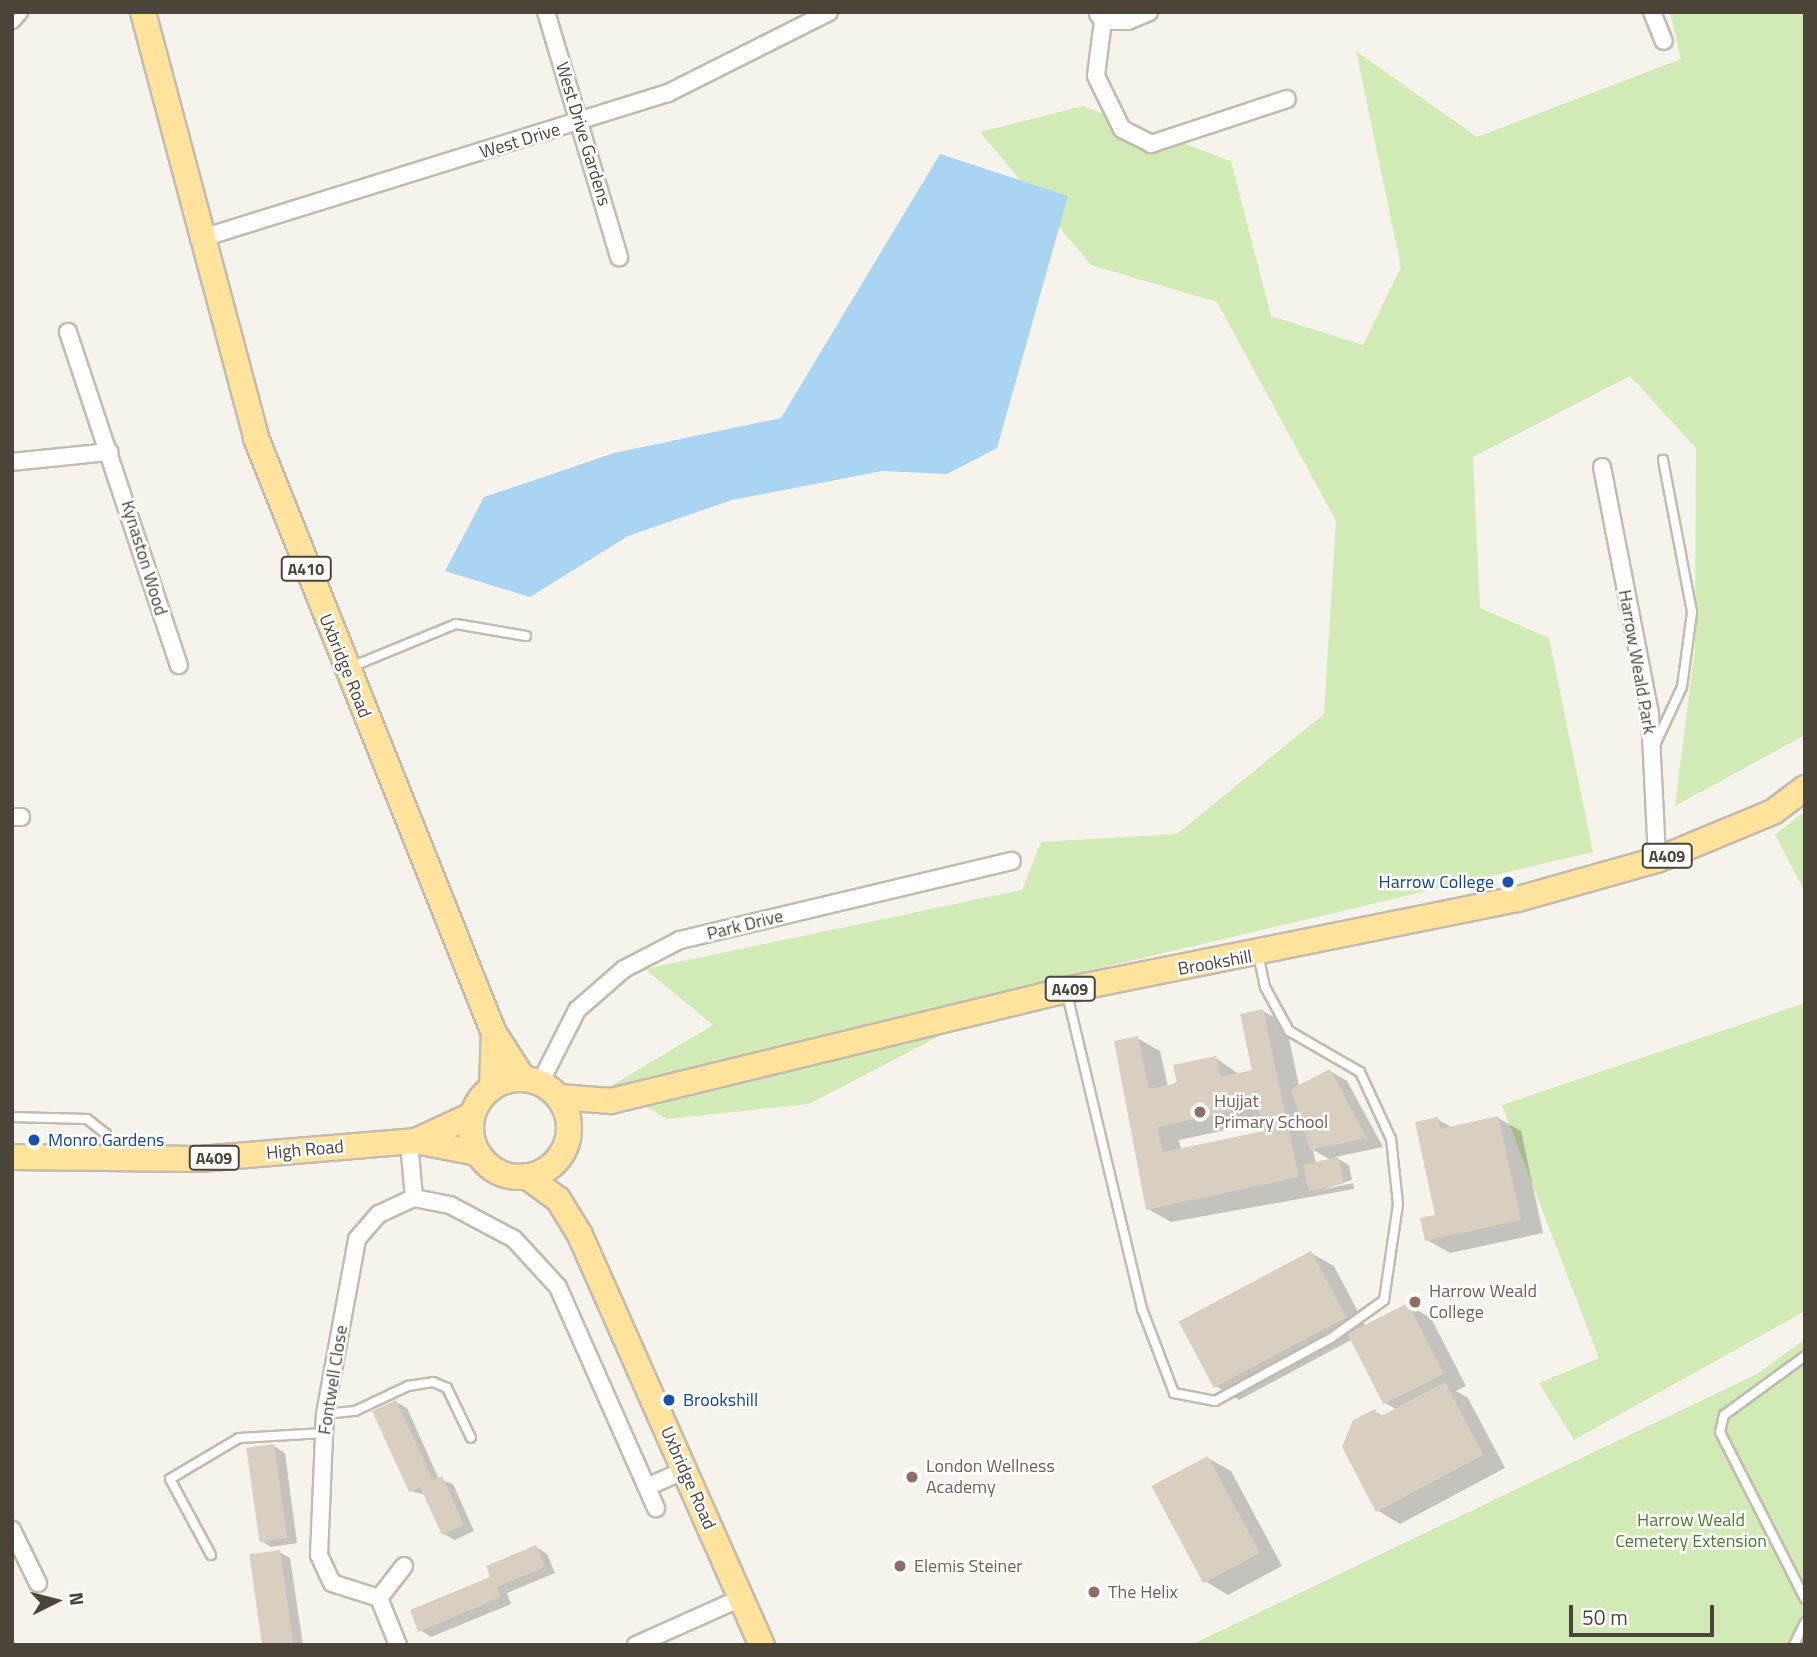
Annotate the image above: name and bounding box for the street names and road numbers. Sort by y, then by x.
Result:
street label: West Drive Gardens [551,59,615,209]
street label: West Drive [477,119,563,163]
street label: Kynaston Wood [116,498,172,618]
road number: A410 [280,556,332,582]
street label: Harrow Weald Park [1614,588,1660,736]
street label: Uxbridge Road [314,611,376,721]
road number: A409 [1641,844,1693,869]
street label: Park Drive [705,905,785,945]
street label: Brookshill [1176,946,1254,980]
road number: A409 [1044,976,1096,1001]
street label: High Road [265,1136,345,1164]
road number: A409 [188,1146,240,1170]
street label: Fontwell Close [314,1324,352,1436]
street label: Uxbridge Road [656,1423,720,1533]

